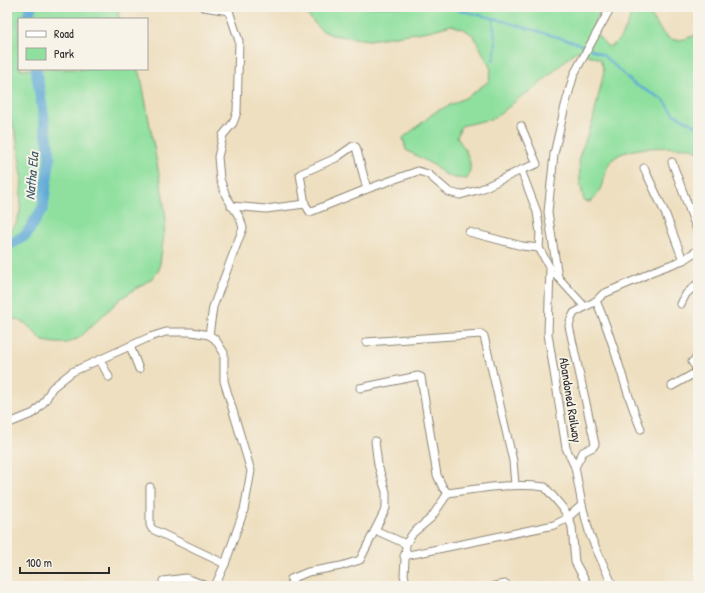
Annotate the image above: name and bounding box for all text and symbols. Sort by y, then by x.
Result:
legend [18,18,148,70]
text: Road [54,25,74,42]
text: Park [54,45,74,62]
water label: Natha Ela [19,150,43,201]
street label: Abandoned Railway [555,356,587,444]
scale bar [20,549,109,575]
text: 100 m [26,554,52,571]

